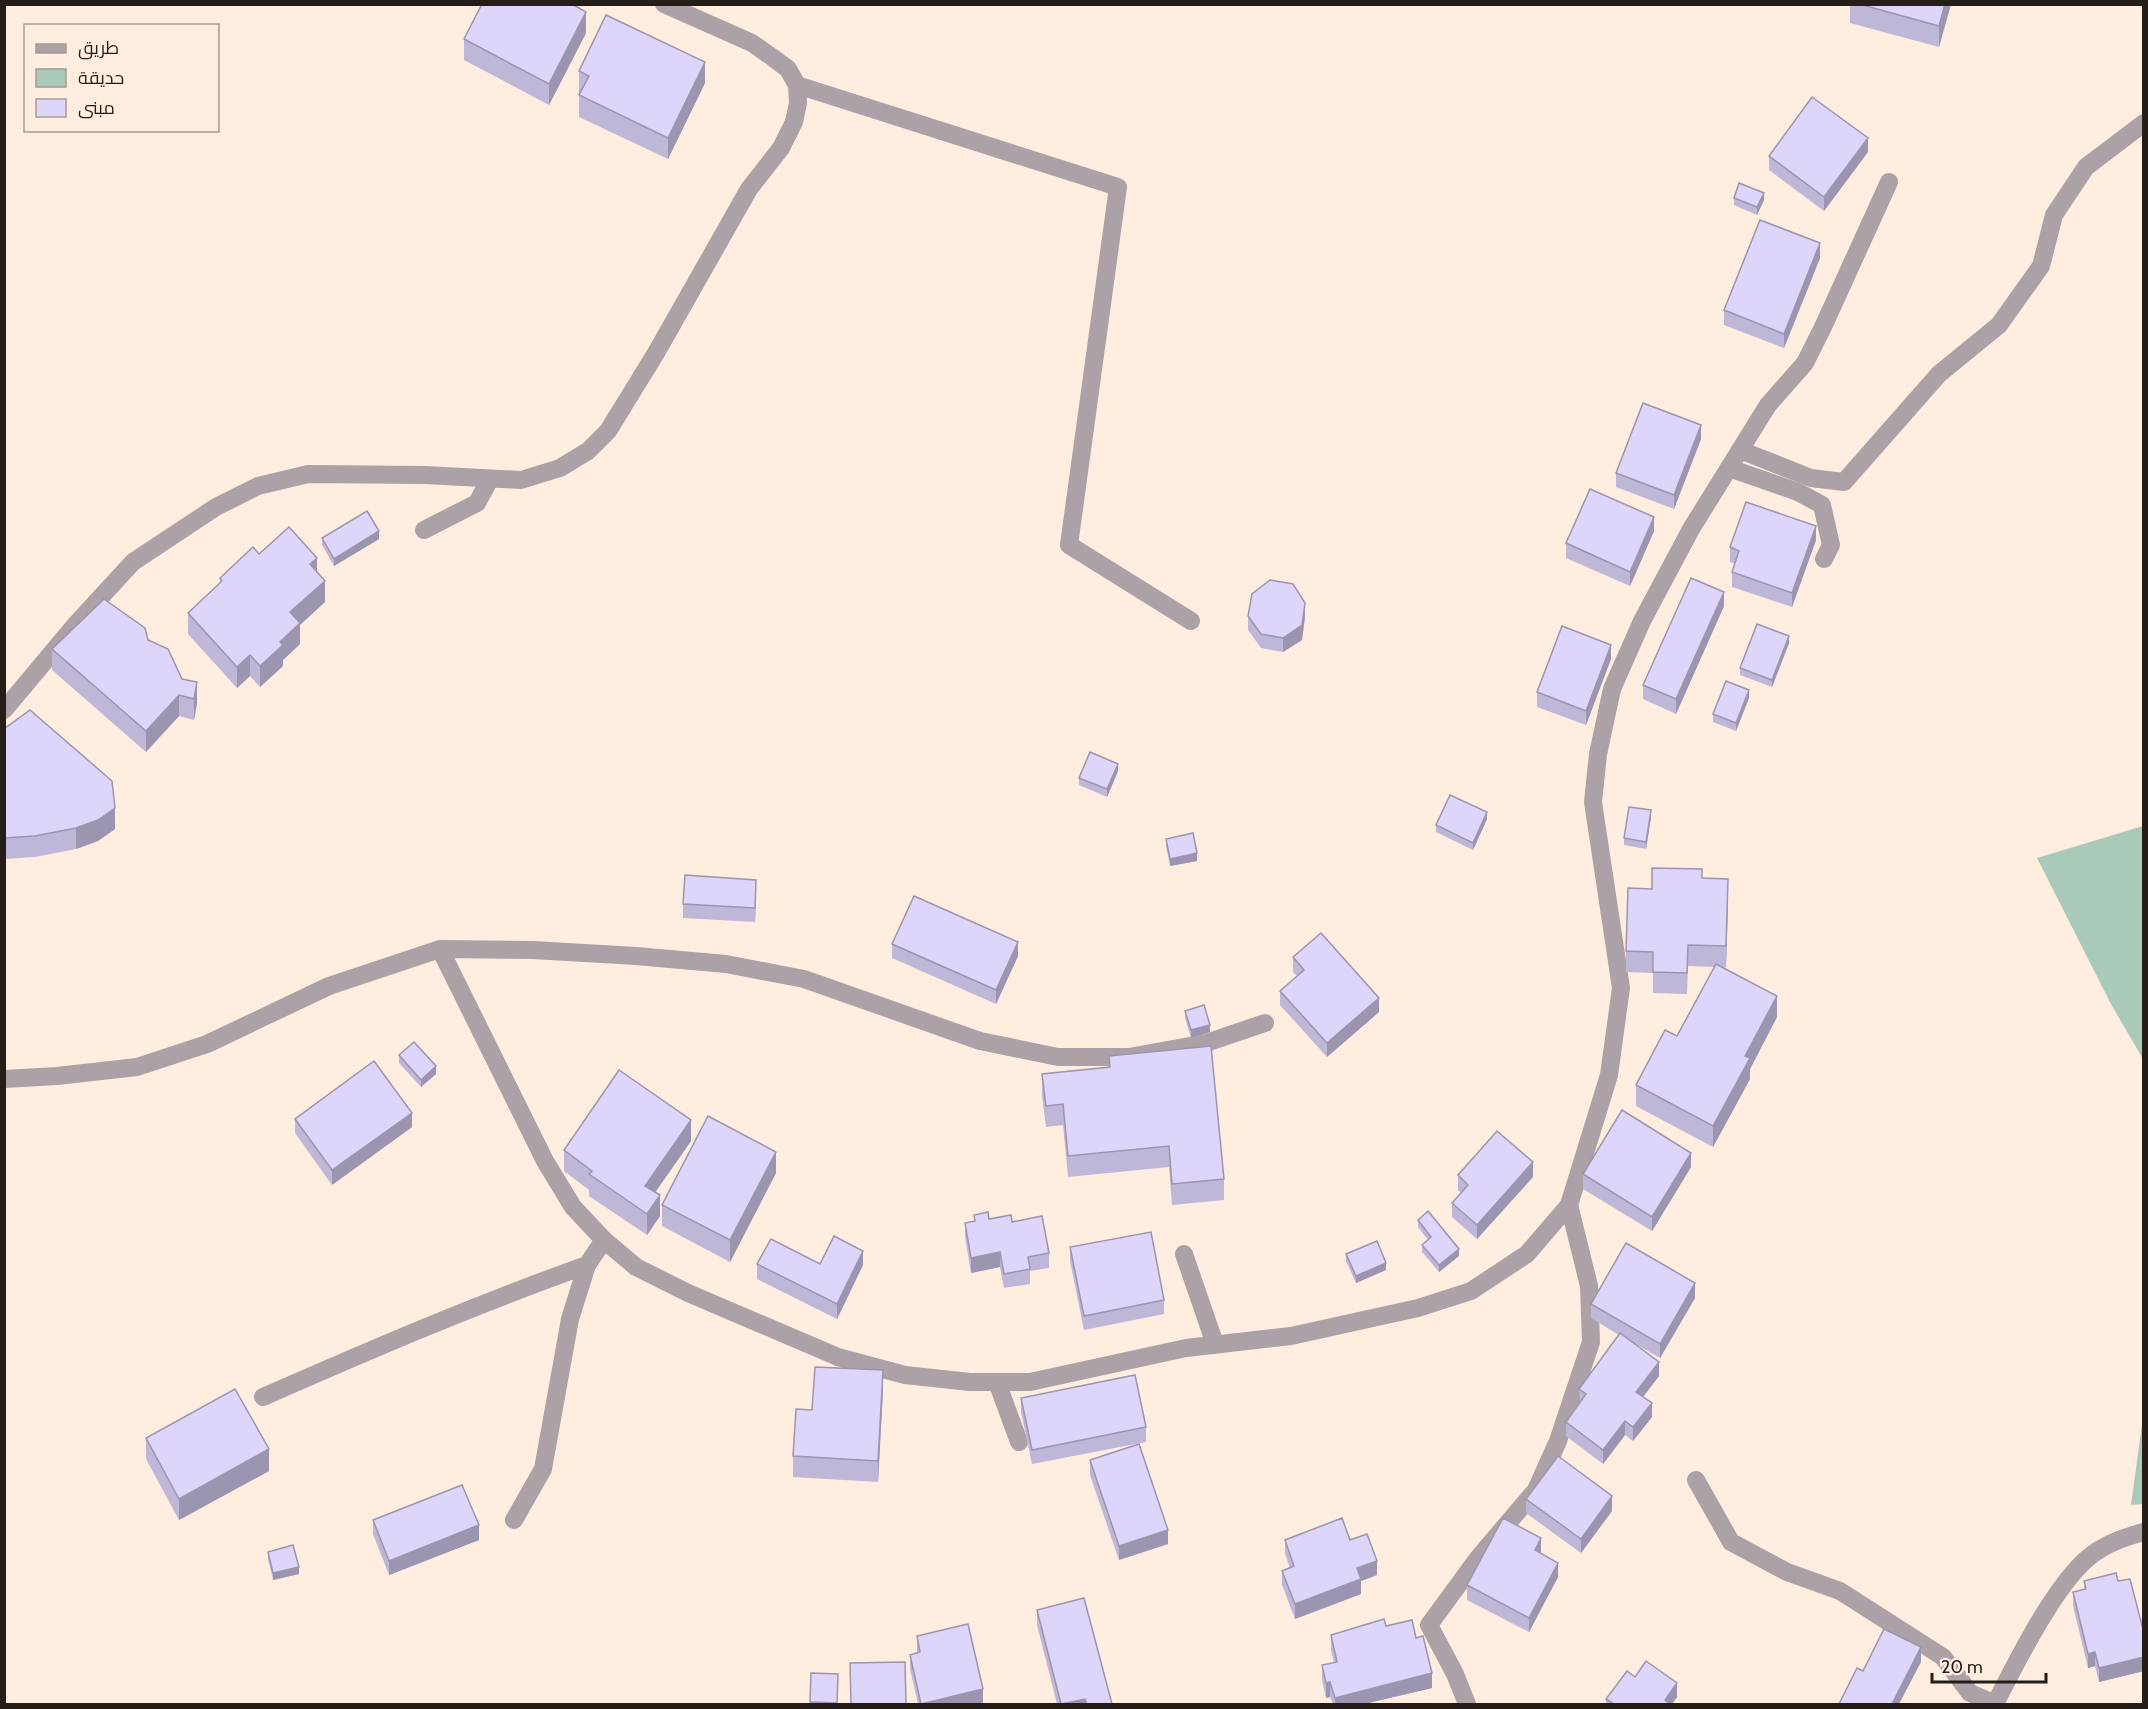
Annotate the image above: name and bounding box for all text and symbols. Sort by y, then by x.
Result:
legend [24,24,219,132]
text: طريق [78,37,119,60]
text: حديقة [78,67,124,89]
text: مبنى [78,97,115,119]
scale bar [1932,1646,2046,1684]
text: 20 m [1941,1656,1983,1678]

